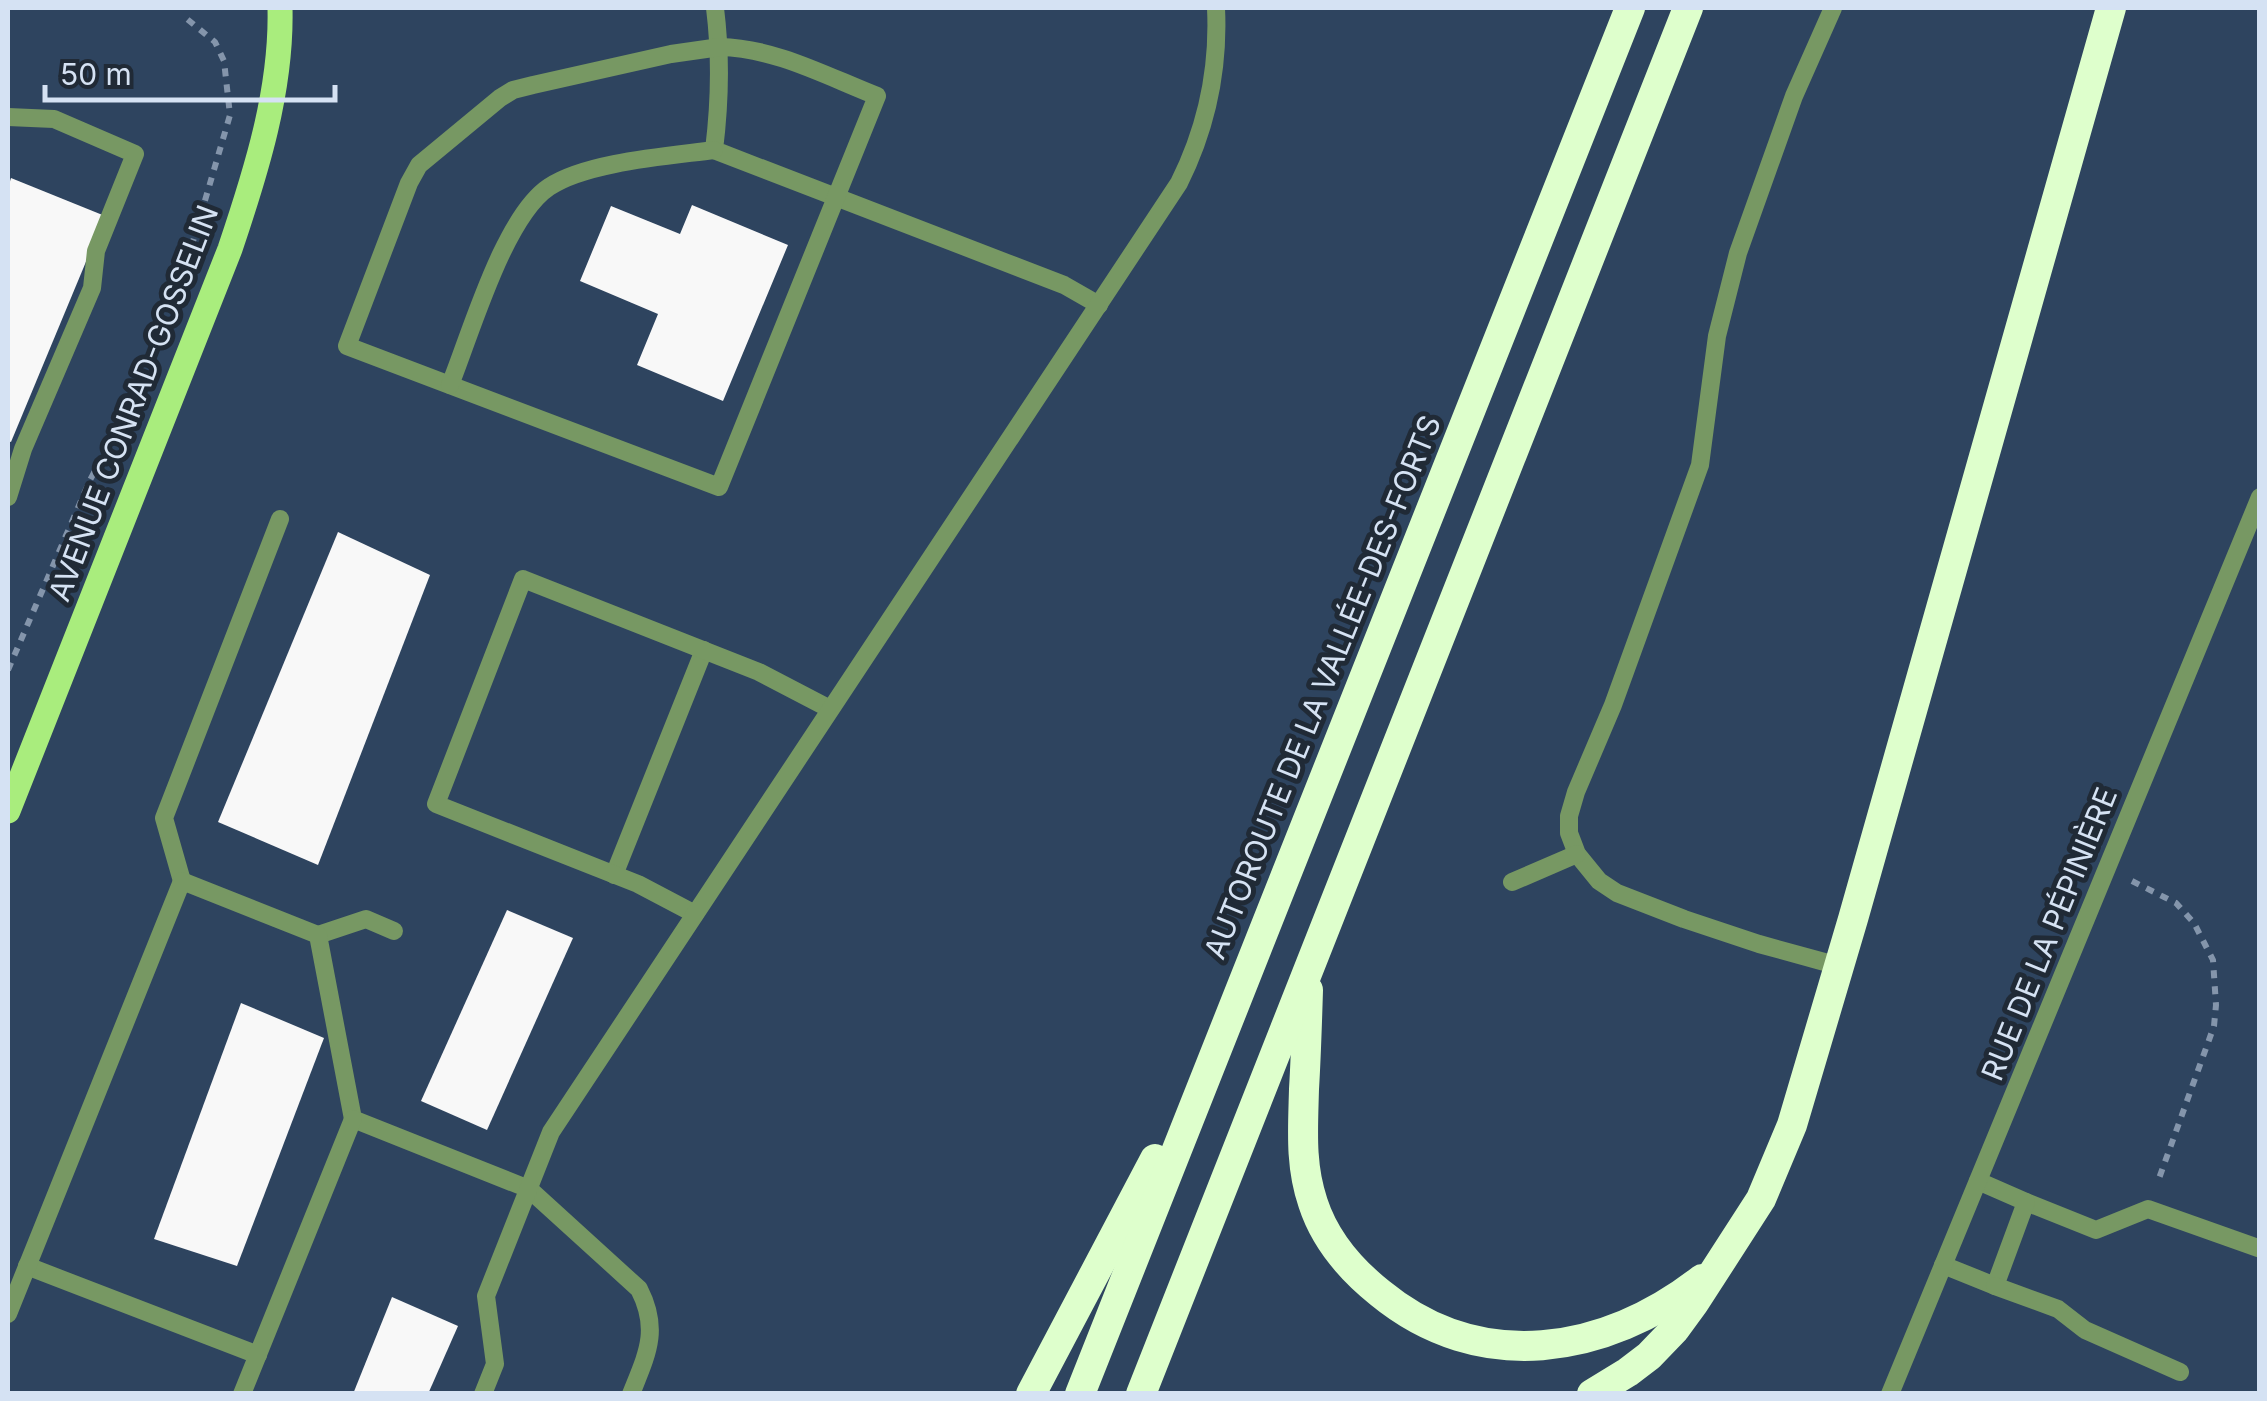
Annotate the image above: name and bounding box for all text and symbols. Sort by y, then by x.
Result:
scale bar [45,40,335,102]
text: 50 m [60,56,132,92]
street label: AVENUE CONRAD-GOSSELIN [41,200,225,606]
street label: AUTOROUTE DE LA VALLÉE-DES-FORTS [1196,410,1448,964]
street label: RUE DE LA PÉPINIÈRE [1974,782,2124,1086]

